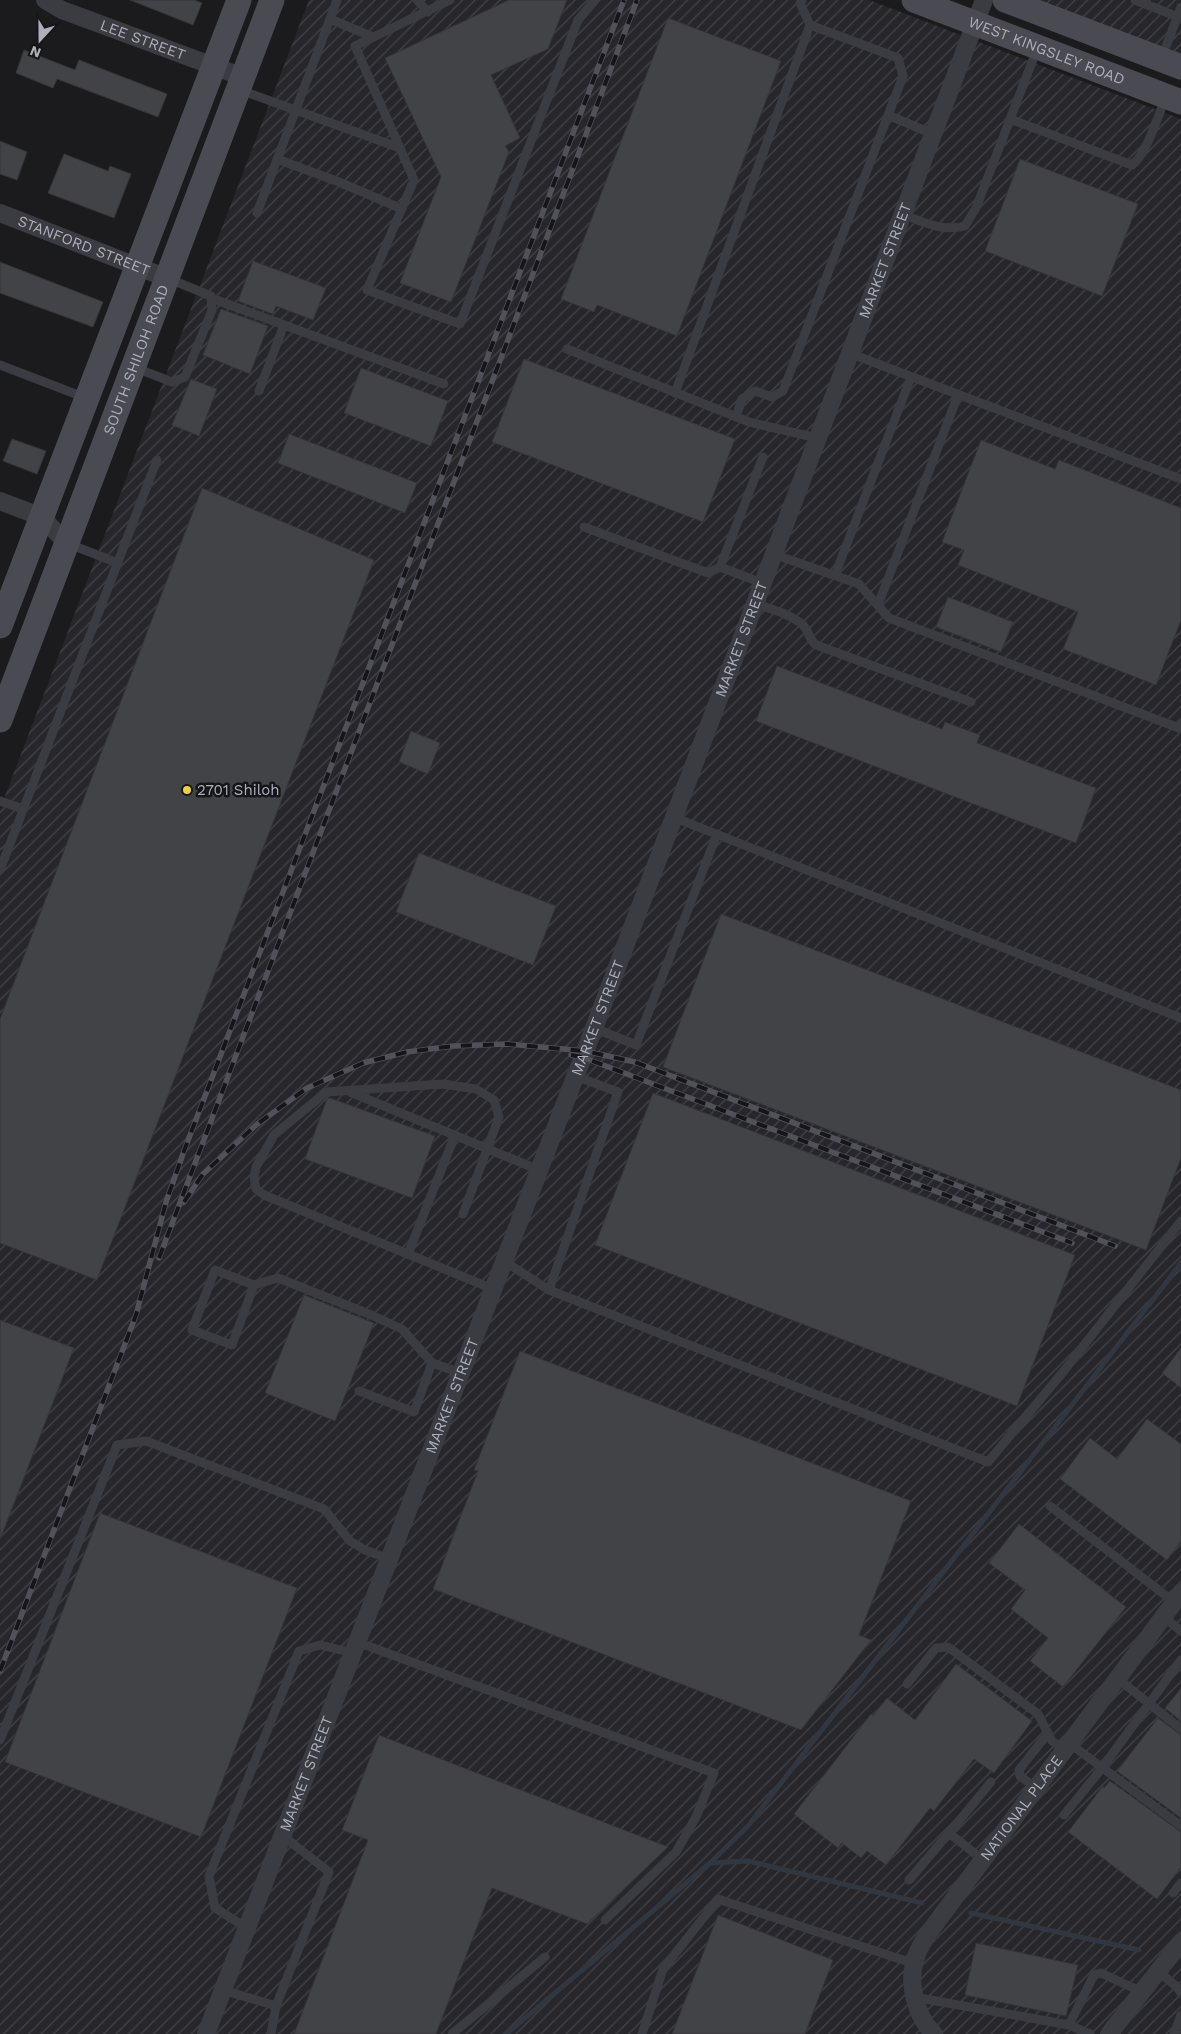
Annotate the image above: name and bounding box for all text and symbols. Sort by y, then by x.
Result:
street label: WEST KINGSLEY ROAD [966,13,1127,89]
north arrow [15,15,65,65]
street label: LEE STREET [98,16,188,64]
text: N [28,43,43,61]
street label: MARKET STREET [855,200,915,321]
street label: STANFORD STREET [15,212,153,279]
street label: SOUTH SHILOH ROAD [99,282,173,438]
street label: MARKET STREET [711,579,772,700]
place label: 2701 Shiloh [197,781,280,799]
marker: 2701 Shiloh [181,784,193,796]
street label: MARKET STREET [567,958,628,1078]
street label: MARKET STREET [422,1336,483,1456]
street label: MARKET STREET [276,1713,337,1834]
street label: NATIONAL PLACE [976,1752,1066,1864]

